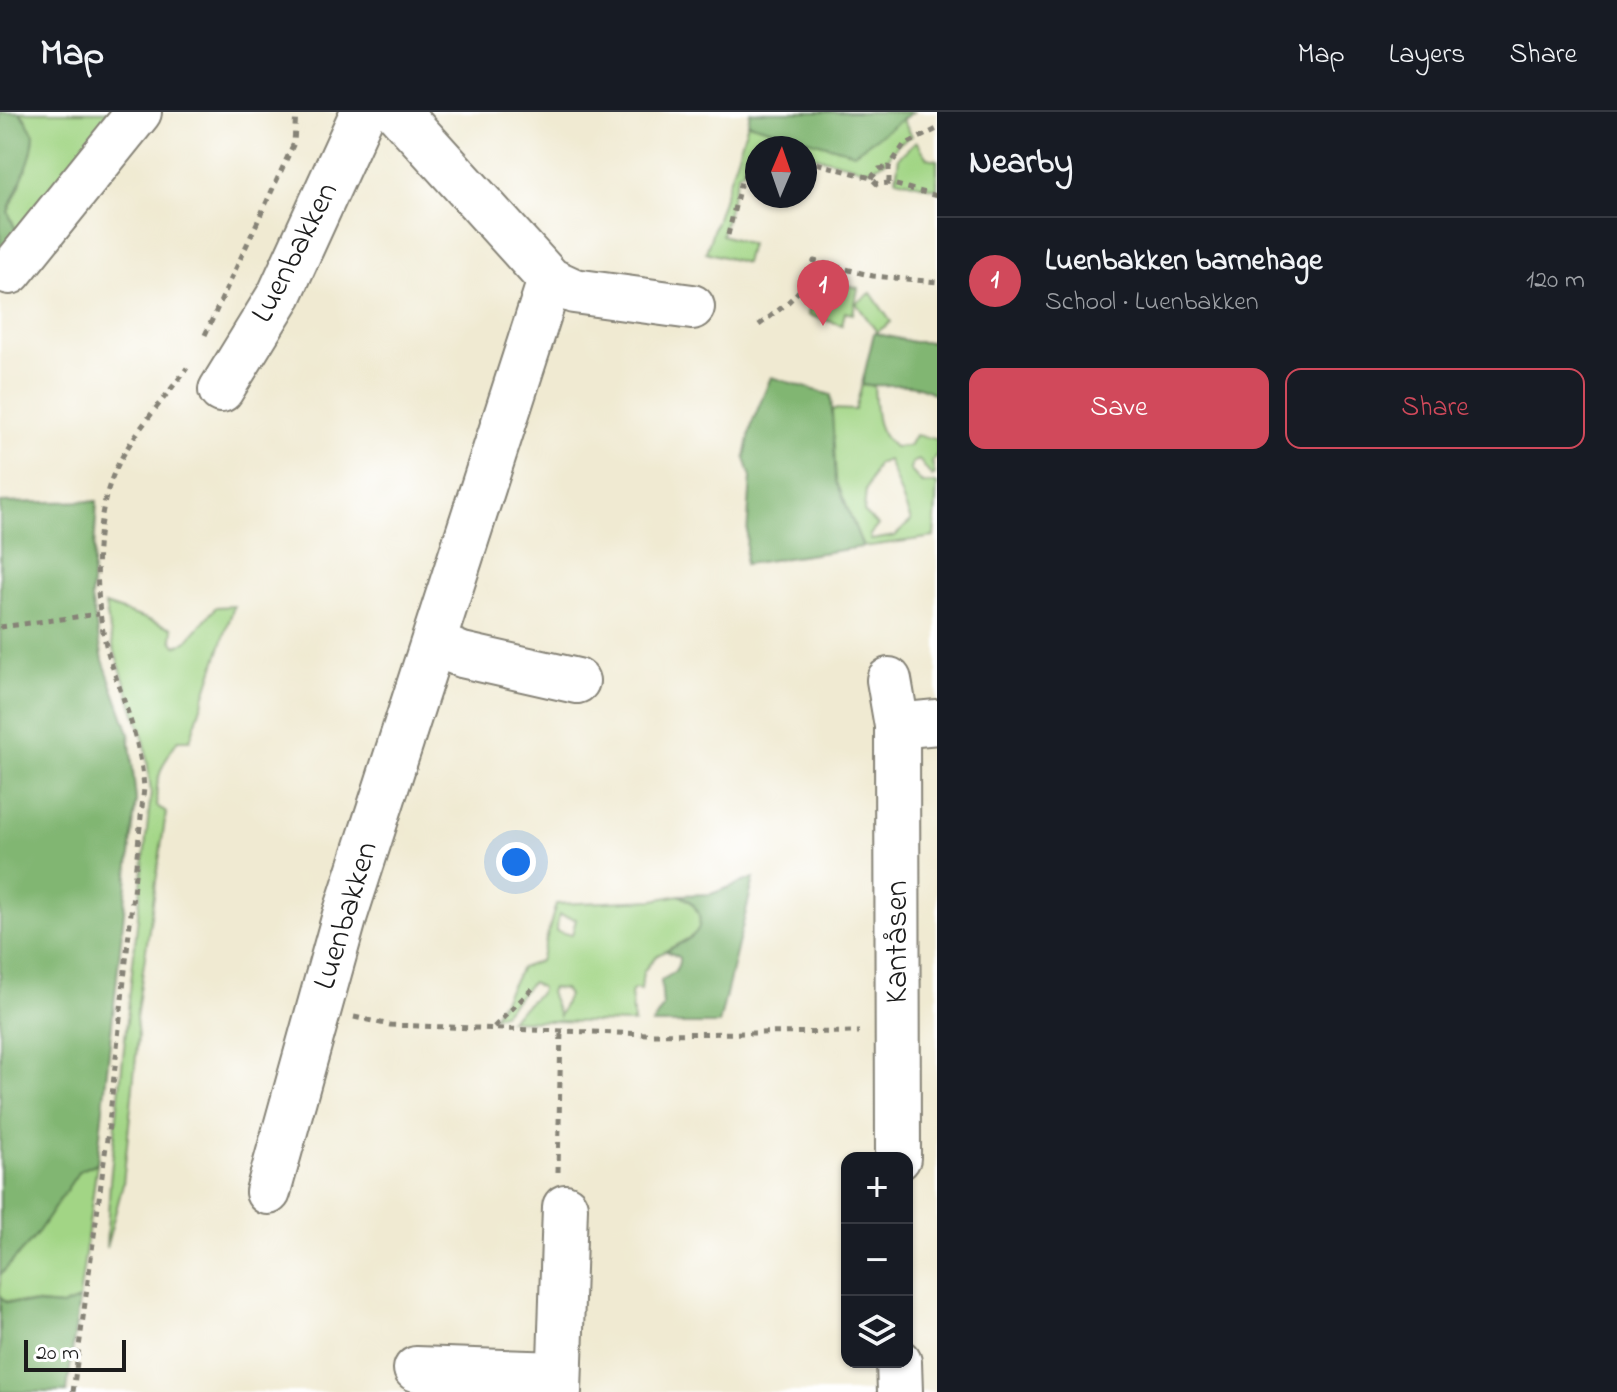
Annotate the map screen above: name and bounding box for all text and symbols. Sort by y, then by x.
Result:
text: Map [40,27,104,83]
text: Map [1297,35,1345,76]
text: Layers [1389,35,1465,76]
text: Share [1509,35,1577,76]
north arrow [745,136,817,208]
text: Nearby [969,139,1073,189]
street label: Luenbakken [240,174,352,332]
text: Luenbakken barnehage [1045,240,1322,284]
pin: 1 [797,260,849,326]
text: 1 [991,262,999,300]
text: 120 m [1526,262,1585,300]
text: School · Luenbakken [1045,284,1259,322]
button: Save [969,368,1269,449]
button: Share [1285,368,1585,449]
street label: Luenbakken [302,836,392,996]
your location [496,842,536,882]
street label: Kantåsen [875,880,922,1004]
map controls [841,1152,913,1368]
button: + [841,1152,913,1224]
button: − [841,1224,913,1296]
button: layers [841,1296,913,1368]
scale bar [24,1336,126,1372]
text: 20 m [36,1338,79,1370]

